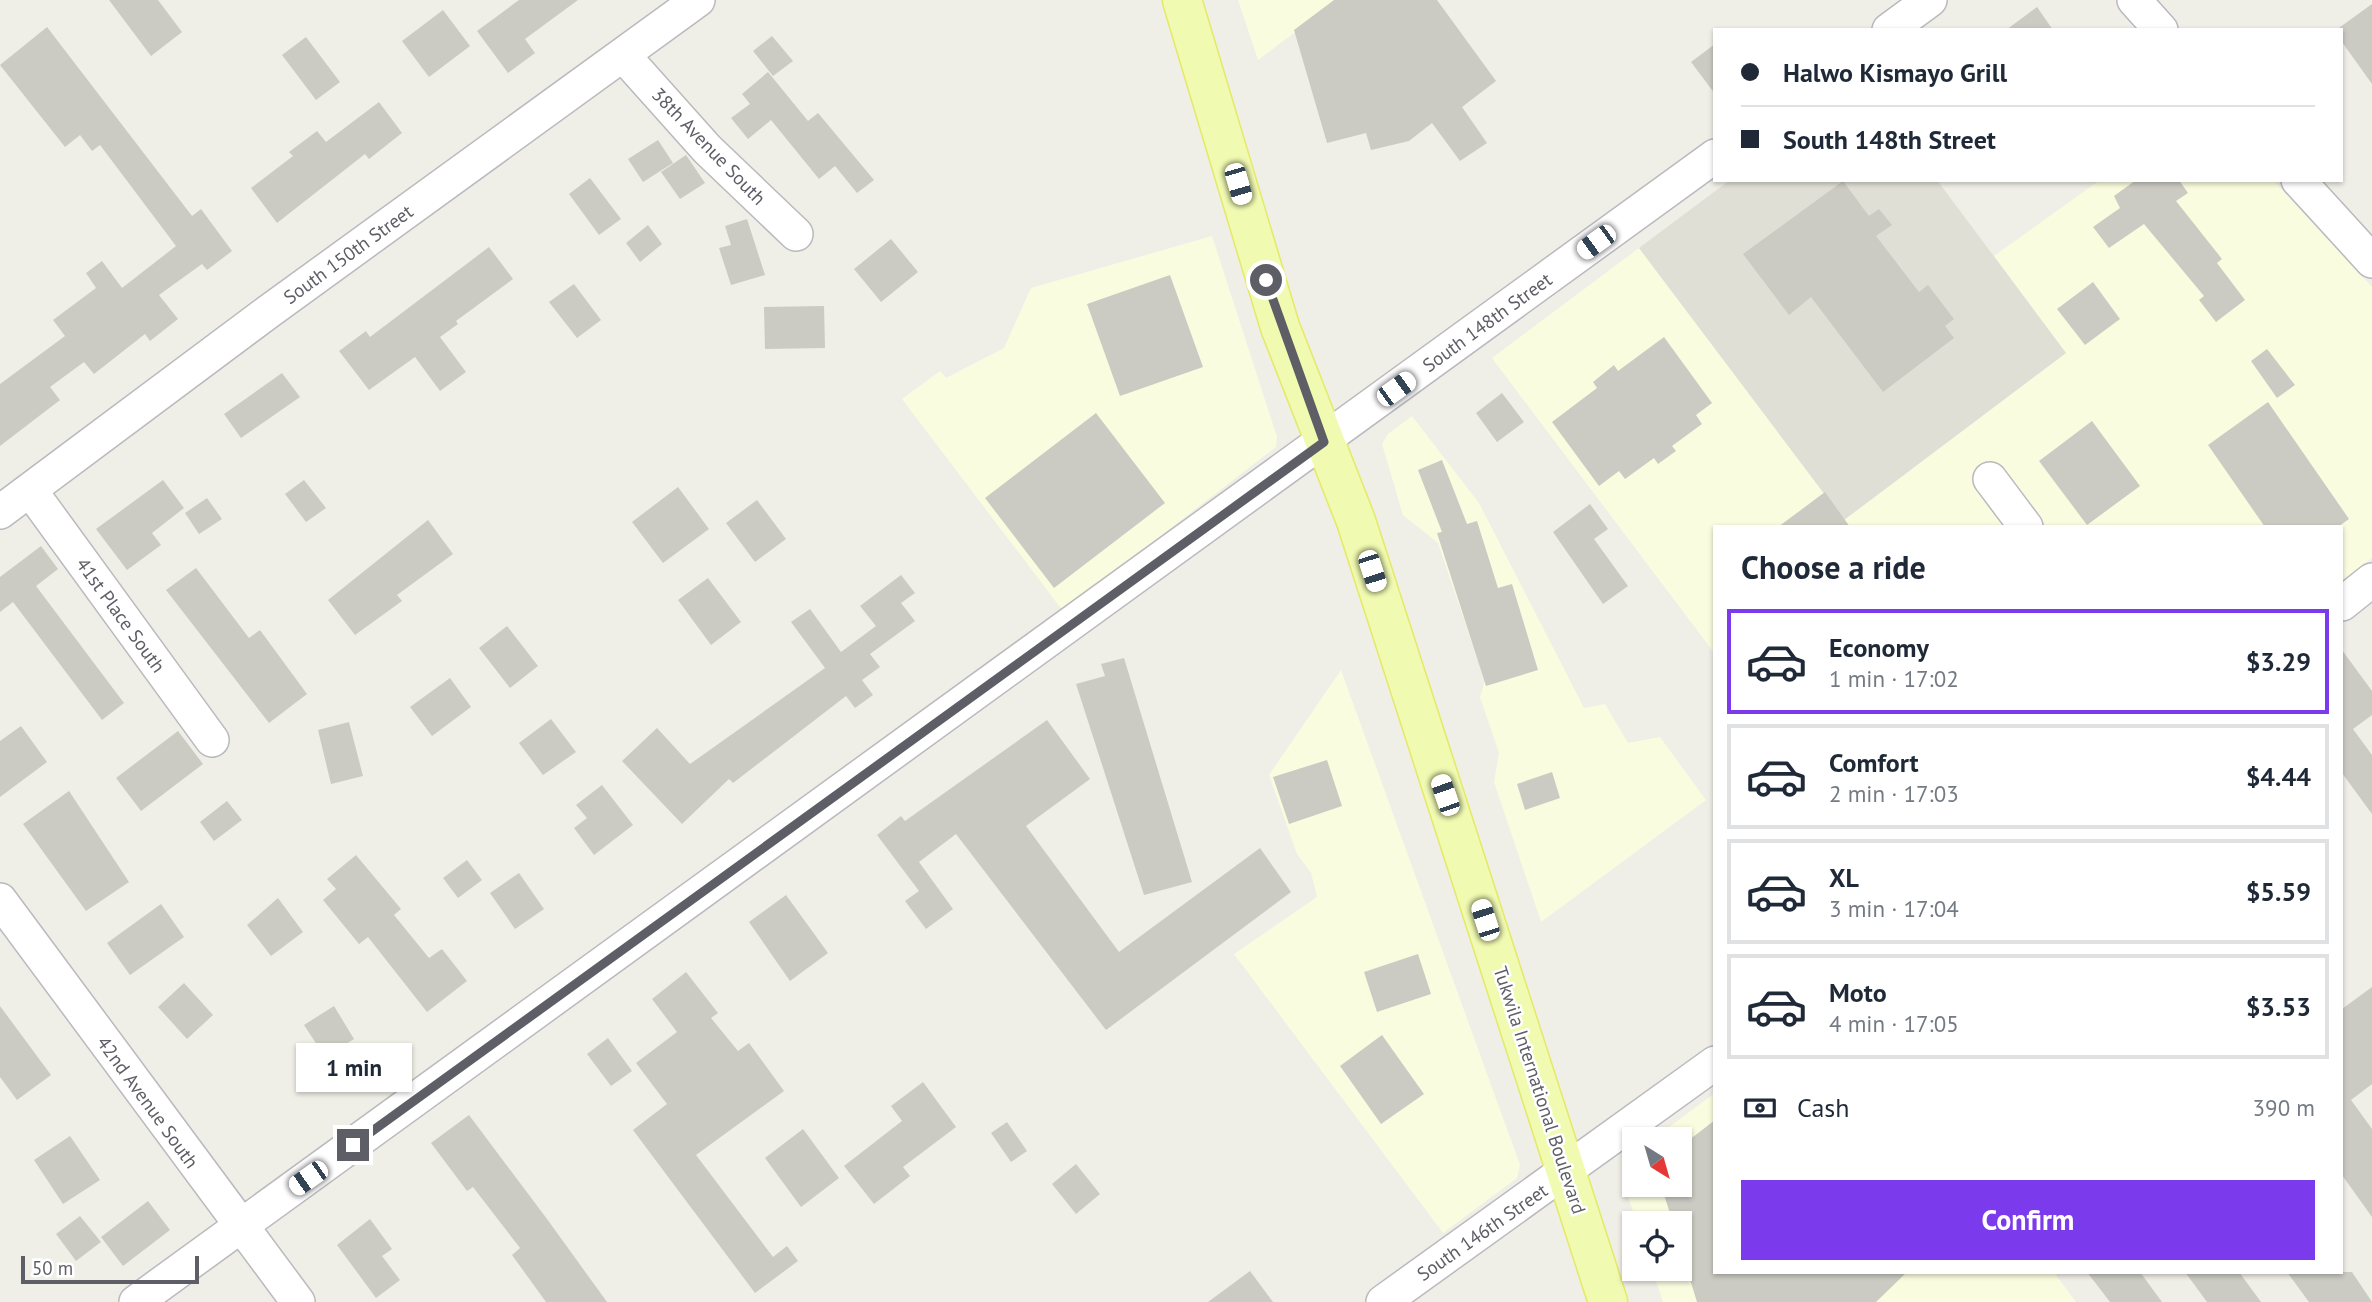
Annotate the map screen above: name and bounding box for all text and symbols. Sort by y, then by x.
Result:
text: Halwo Kismayo Grill [1783,56,2007,89]
street label: 38th Avenue South [647,82,771,210]
text: South 148th Street [1783,123,1996,156]
car [1223,161,1254,207]
street label: South 150th Street [279,199,418,309]
car [1573,221,1620,263]
route start [1250,264,1282,296]
street label: South 148th Street [1418,267,1557,377]
car [1373,368,1420,410]
text: Choose a ride [1741,546,1926,588]
car [1356,548,1389,594]
street label: 41st Place South [71,553,171,677]
icon: car [1745,630,1808,693]
text: Economy [1829,631,1929,664]
text: $3.29 [2246,645,2311,678]
text: 1 min · 17:02 [1829,664,1959,693]
icon: car [1745,745,1808,808]
text: Comfort [1829,746,1919,779]
text: $4.44 [2246,760,2311,793]
car [1429,772,1462,818]
text: 2 min · 17:03 [1829,779,1959,808]
icon: car [1745,860,1808,923]
text: XL [1829,861,1859,894]
text: $5.59 [2246,875,2311,908]
text: 3 min · 17:04 [1829,894,1959,923]
car [1469,897,1502,943]
street label: Tukwila International Boulevard [1489,963,1591,1217]
icon: car [1745,975,1808,1038]
text: Moto [1829,976,1887,1009]
text: $3.53 [2246,990,2311,1023]
text: 4 min · 17:05 [1829,1009,1959,1038]
street label: 42nd Avenue South [92,1031,204,1173]
callout: 1 min [295,1044,411,1092]
text: 1 min [326,1053,382,1082]
icon: cash [1741,1089,1779,1127]
text: Cash [1797,1091,1849,1124]
text: 390 m [2253,1093,2315,1122]
north arrow [1622,1127,1692,1197]
map controls [1622,1127,1692,1281]
route end [337,1129,369,1161]
car [285,1157,332,1199]
street label: South 146th Street [1412,1178,1552,1286]
button: Confirm [1741,1180,2315,1260]
button: locate [1622,1211,1692,1281]
scale bar [21,1253,200,1285]
text: 50 m [32,1256,73,1280]

